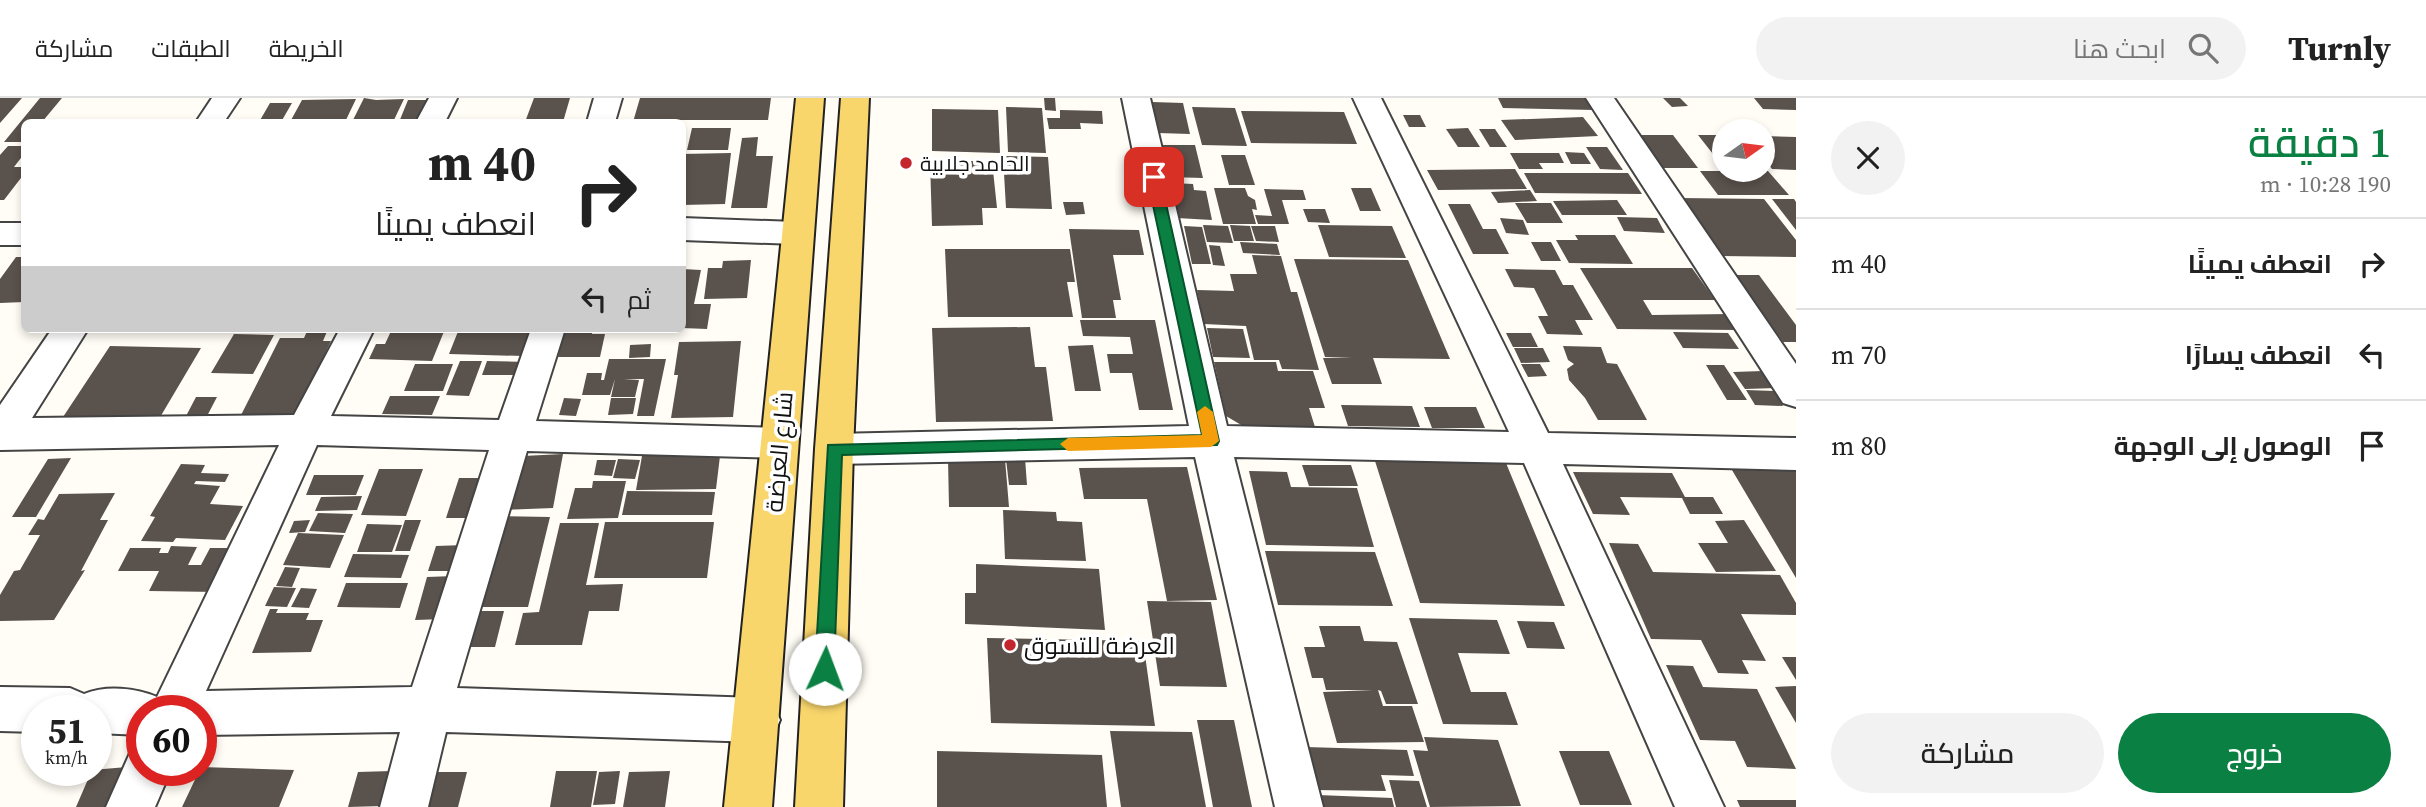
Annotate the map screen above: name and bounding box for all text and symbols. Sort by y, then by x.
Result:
search box [1756,17,2246,80]
text: Turnly [2288,26,2391,71]
icon: search [2184,29,2222,67]
text: ابحث هنا [2073,31,2166,67]
text: مشاركة [35,32,113,65]
text: الطبقات [151,32,231,65]
text: الخريطة [269,32,344,65]
text: 1 دقيقة [2248,113,2391,171]
north arrow [1712,119,1774,182]
map controls [1712,119,1775,182]
button: close [1831,121,1905,195]
text: 40 m [428,129,536,196]
icon: right [560,147,651,238]
pin [1124,147,1184,207]
place label: الحامد جلابية [920,149,1030,178]
marker: الحامد جلابية [898,155,914,171]
icon: arrive [1135,158,1173,196]
text: 190 m · 10:28 [2260,168,2391,200]
text: انعطف يمينًا [375,202,536,246]
icon: right [2353,245,2391,283]
text: 40 m [1831,246,1887,282]
text: انعطف يمينًا [2188,246,2332,282]
icon: left [575,280,613,318]
text: ثم [627,282,651,318]
icon: left [2353,336,2391,374]
text: 70 m [1831,337,1887,373]
text: انعطف يسارًا [2185,337,2332,373]
street label: شارع العرضة [757,390,801,514]
icon: arrive [2353,427,2391,465]
text: 80 m [1831,428,1887,464]
text: الوصول إلى الوجهة [2114,428,2332,464]
place label: العرضة للتسوق [1024,629,1175,662]
position arrow [788,632,862,706]
marker: العرضة للتسوق [1002,637,1018,653]
speed limit sign: 60 [126,695,217,786]
text: 51 [48,707,85,755]
button: مشاركة [1831,713,2104,793]
button: خروج [2118,713,2391,793]
text: km/h [45,745,88,770]

